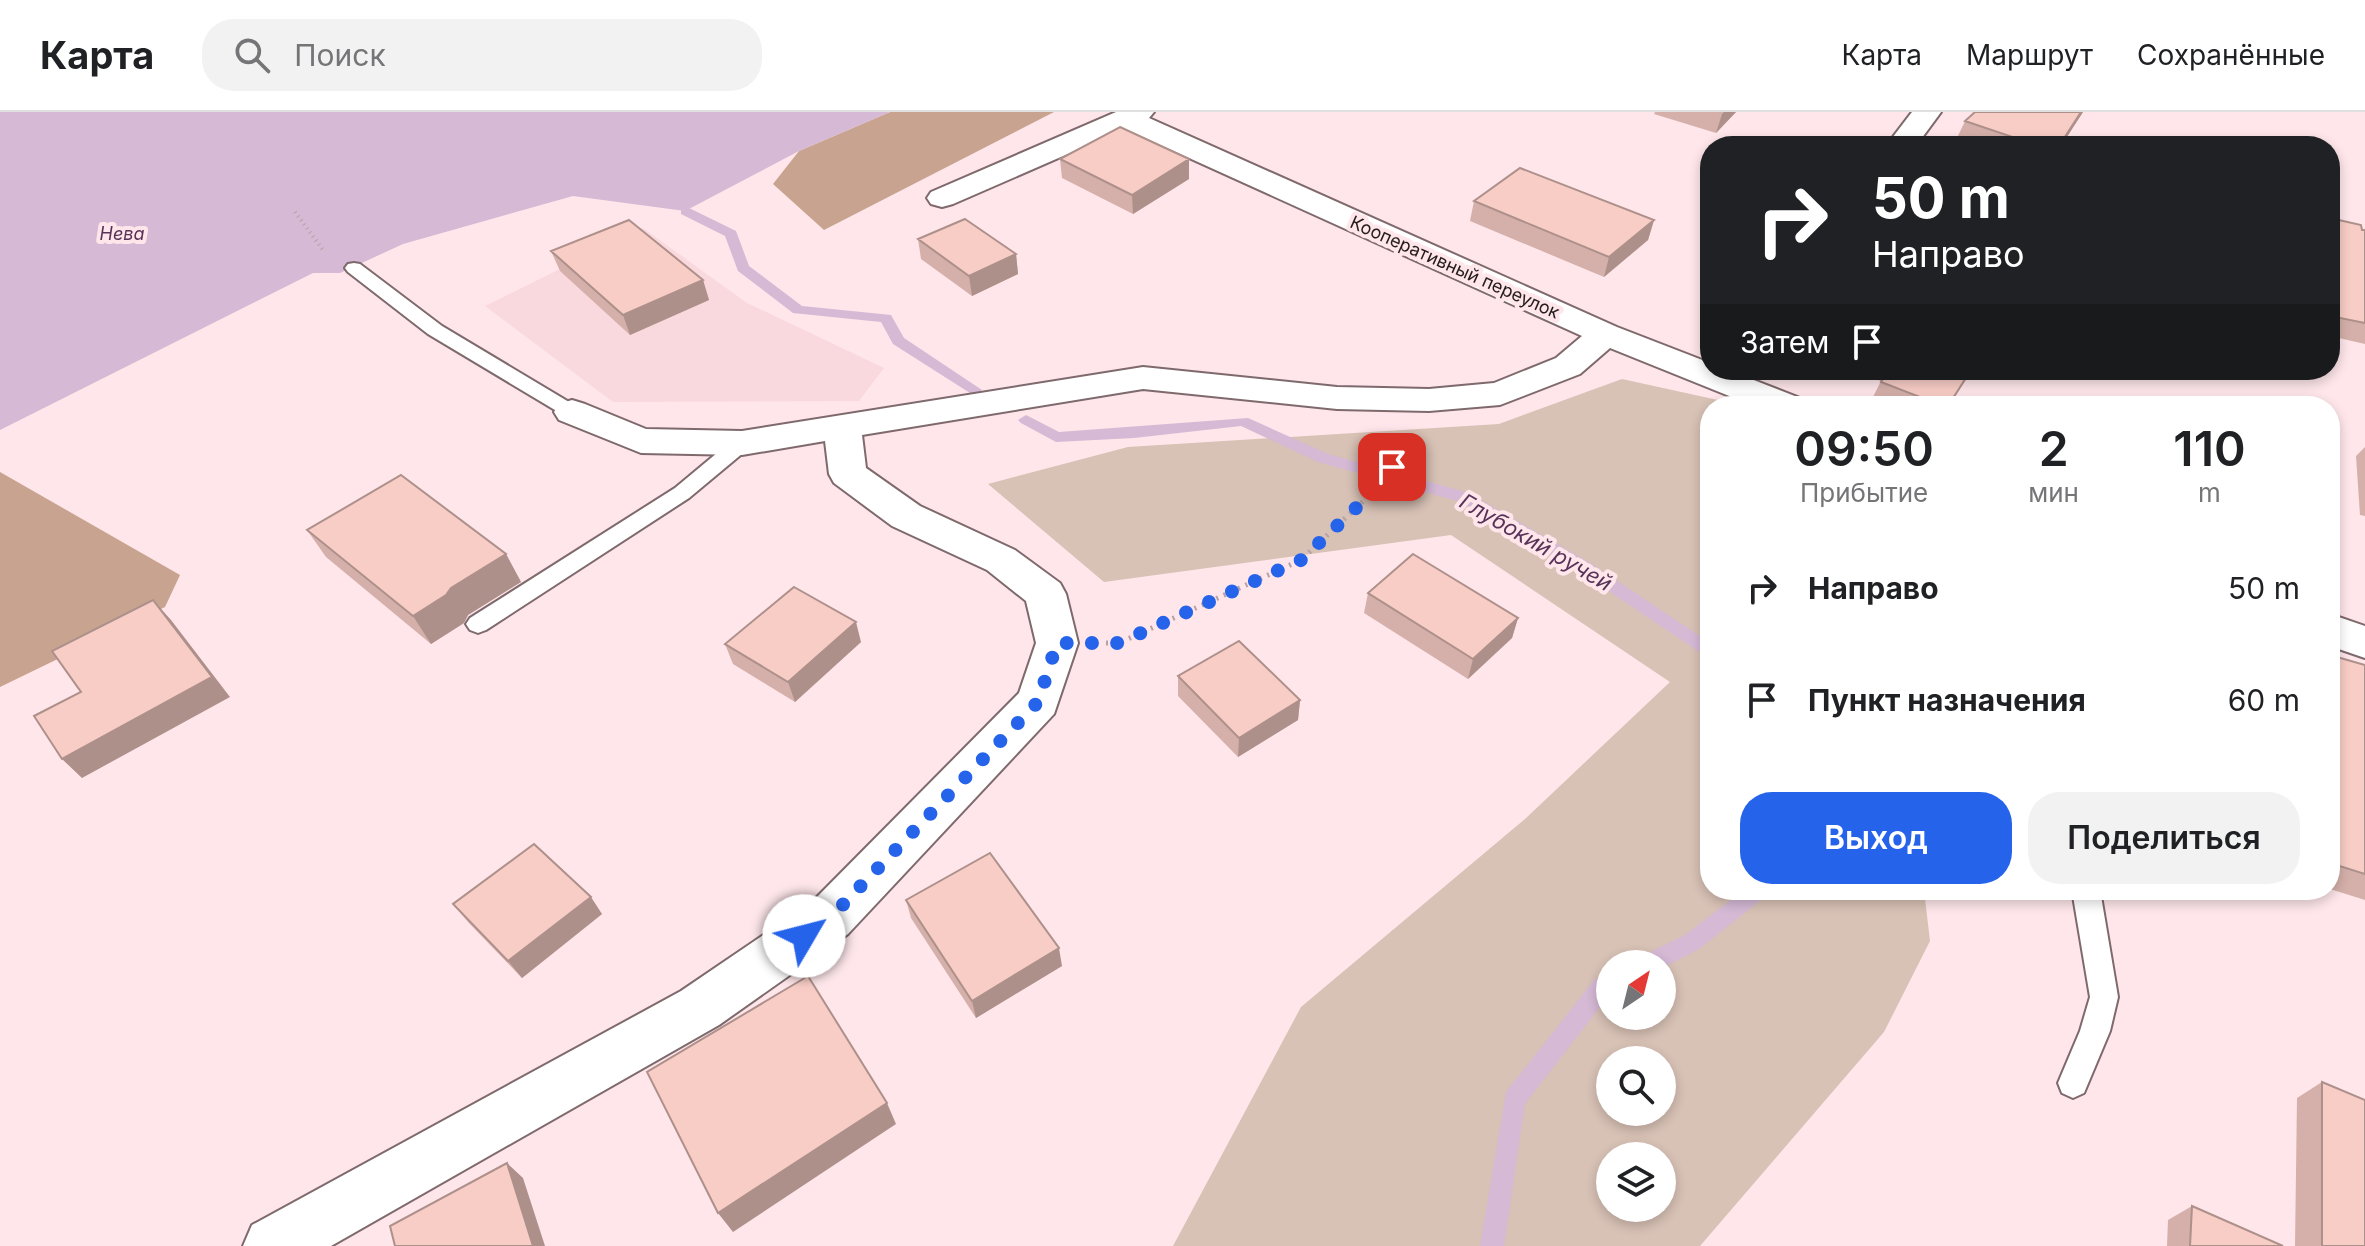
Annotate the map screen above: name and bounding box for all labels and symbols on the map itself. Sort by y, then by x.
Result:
street label: Кооперативный переулок [1347,211,1563,323]
water label: Нева [100,223,144,244]
pin [1358,433,1426,501]
water label: Глубокий ручей [1455,488,1617,596]
position arrow [762,894,846,978]
north arrow [1596,950,1676,1030]

